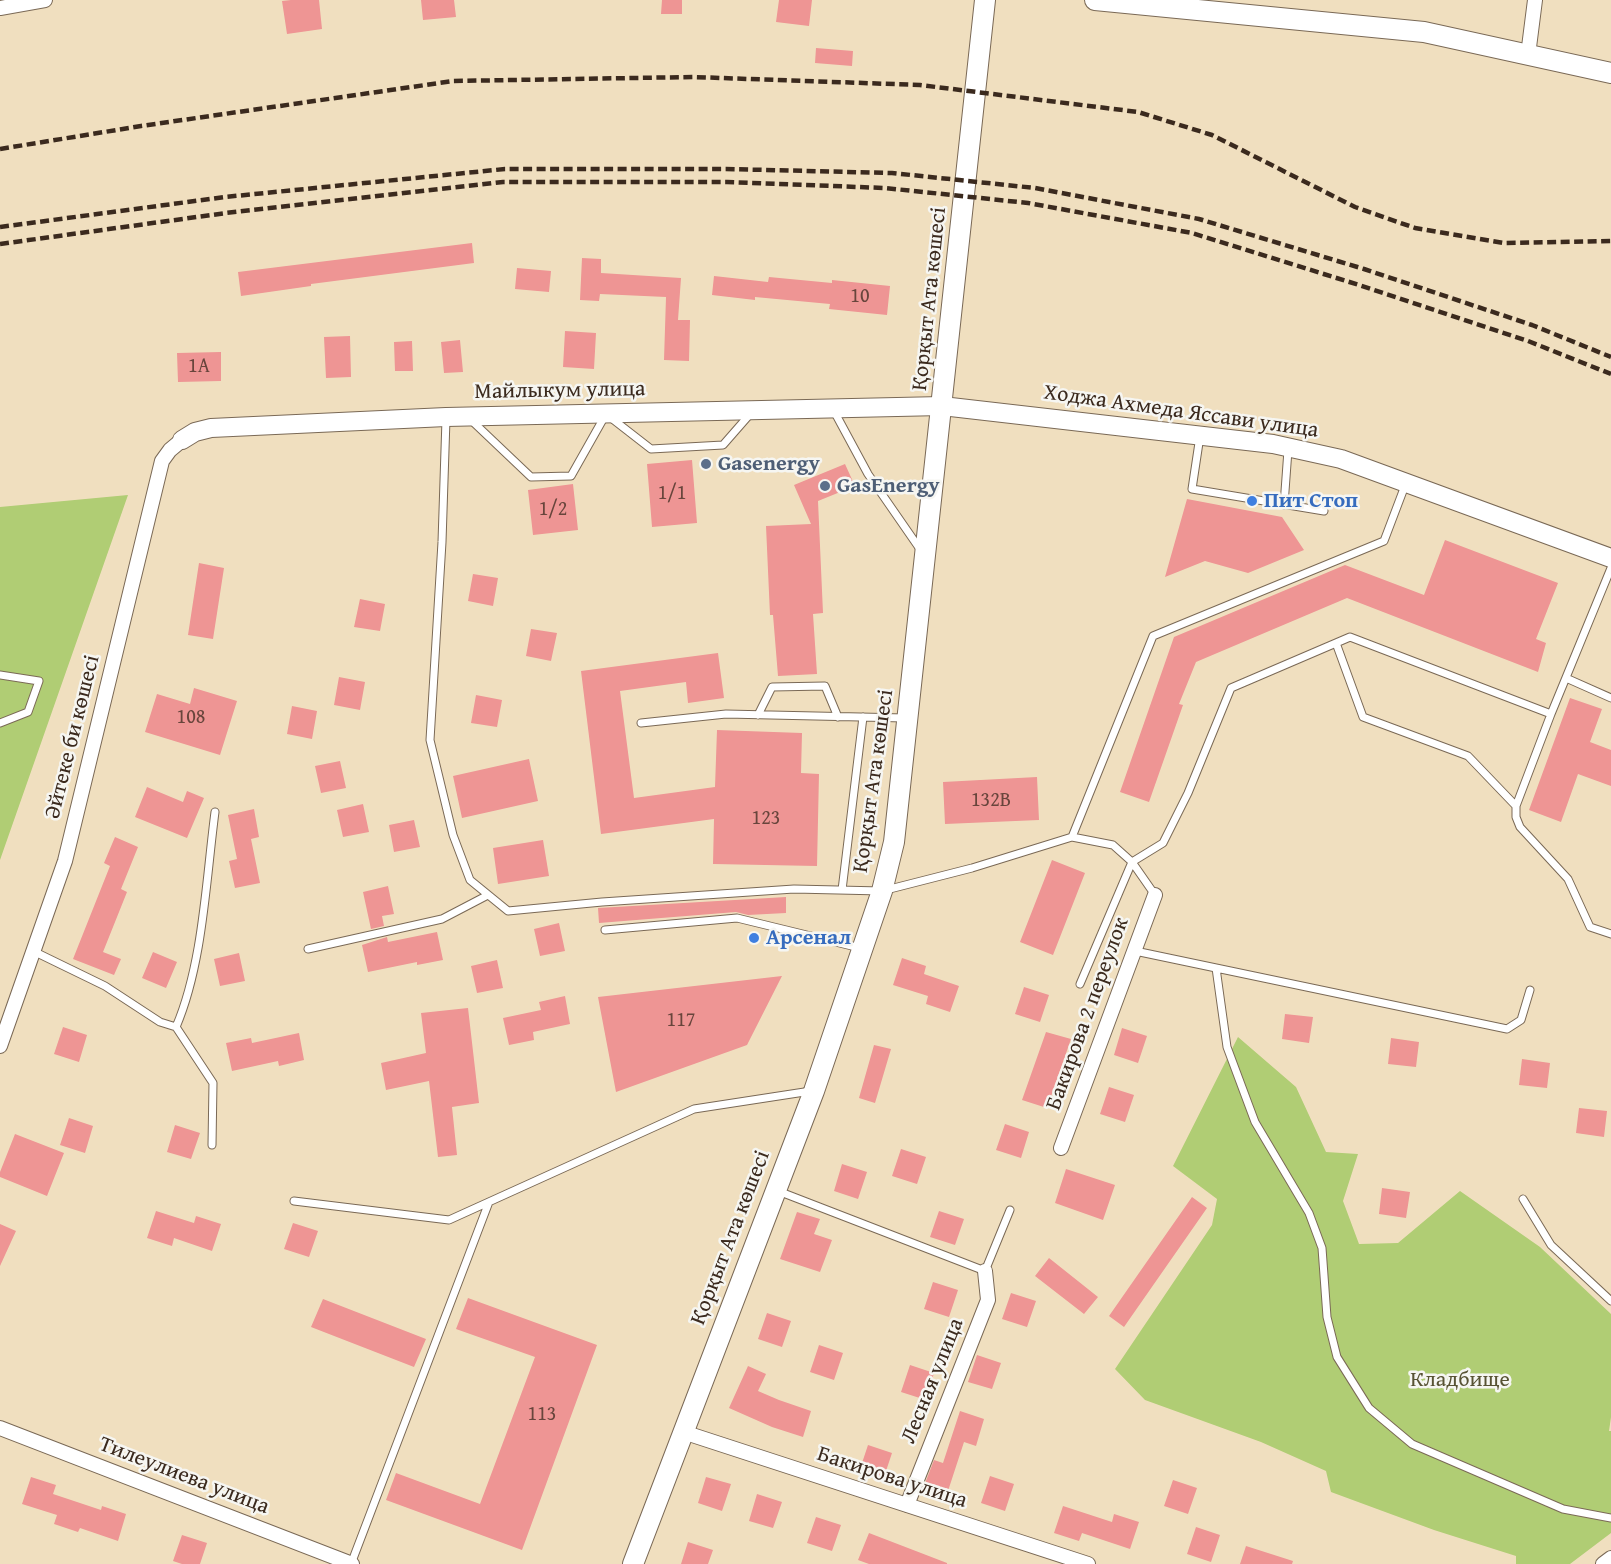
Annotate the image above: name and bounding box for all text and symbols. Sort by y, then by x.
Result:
street label: Қорқыт Ата көшесі [907,206,953,392]
house number: 10 [850,285,870,309]
house number: 1А [188,355,210,379]
street label: Майлыкум улица [474,376,646,406]
street label: Ходжа Ахмеда Яссави улица [1042,380,1320,444]
place label: Gasenergy [718,451,820,477]
marker: Gasenergy [699,457,713,471]
place label: GasEnergy [837,473,940,499]
marker: GasEnergy [818,479,832,493]
house number: 1/1 [658,482,686,506]
place label: Пит Стоп [1264,488,1358,514]
marker: Пит Стоп [1245,494,1259,508]
house number: 1/2 [539,498,567,522]
street label: Әйтеке би көшесі [40,652,106,822]
street label: Қорқыт Ата көшесі [848,688,900,874]
house number: 108 [177,706,205,730]
house number: 132В [971,789,1011,813]
house number: 123 [752,807,780,831]
street label: Бакирова 2 переулок [1041,914,1135,1114]
place label: Арсенал [766,925,851,951]
marker: Арсенал [747,931,761,945]
house number: 117 [667,1009,695,1033]
street label: Қорқыт Ата көшесі [686,1147,776,1329]
street label: Лесная улица [896,1315,970,1447]
park label: Кладбище [1410,1367,1510,1393]
house number: 113 [528,1403,556,1427]
street label: Тилеулиева улица [95,1431,273,1521]
street label: Бакирова улица [814,1441,970,1515]

